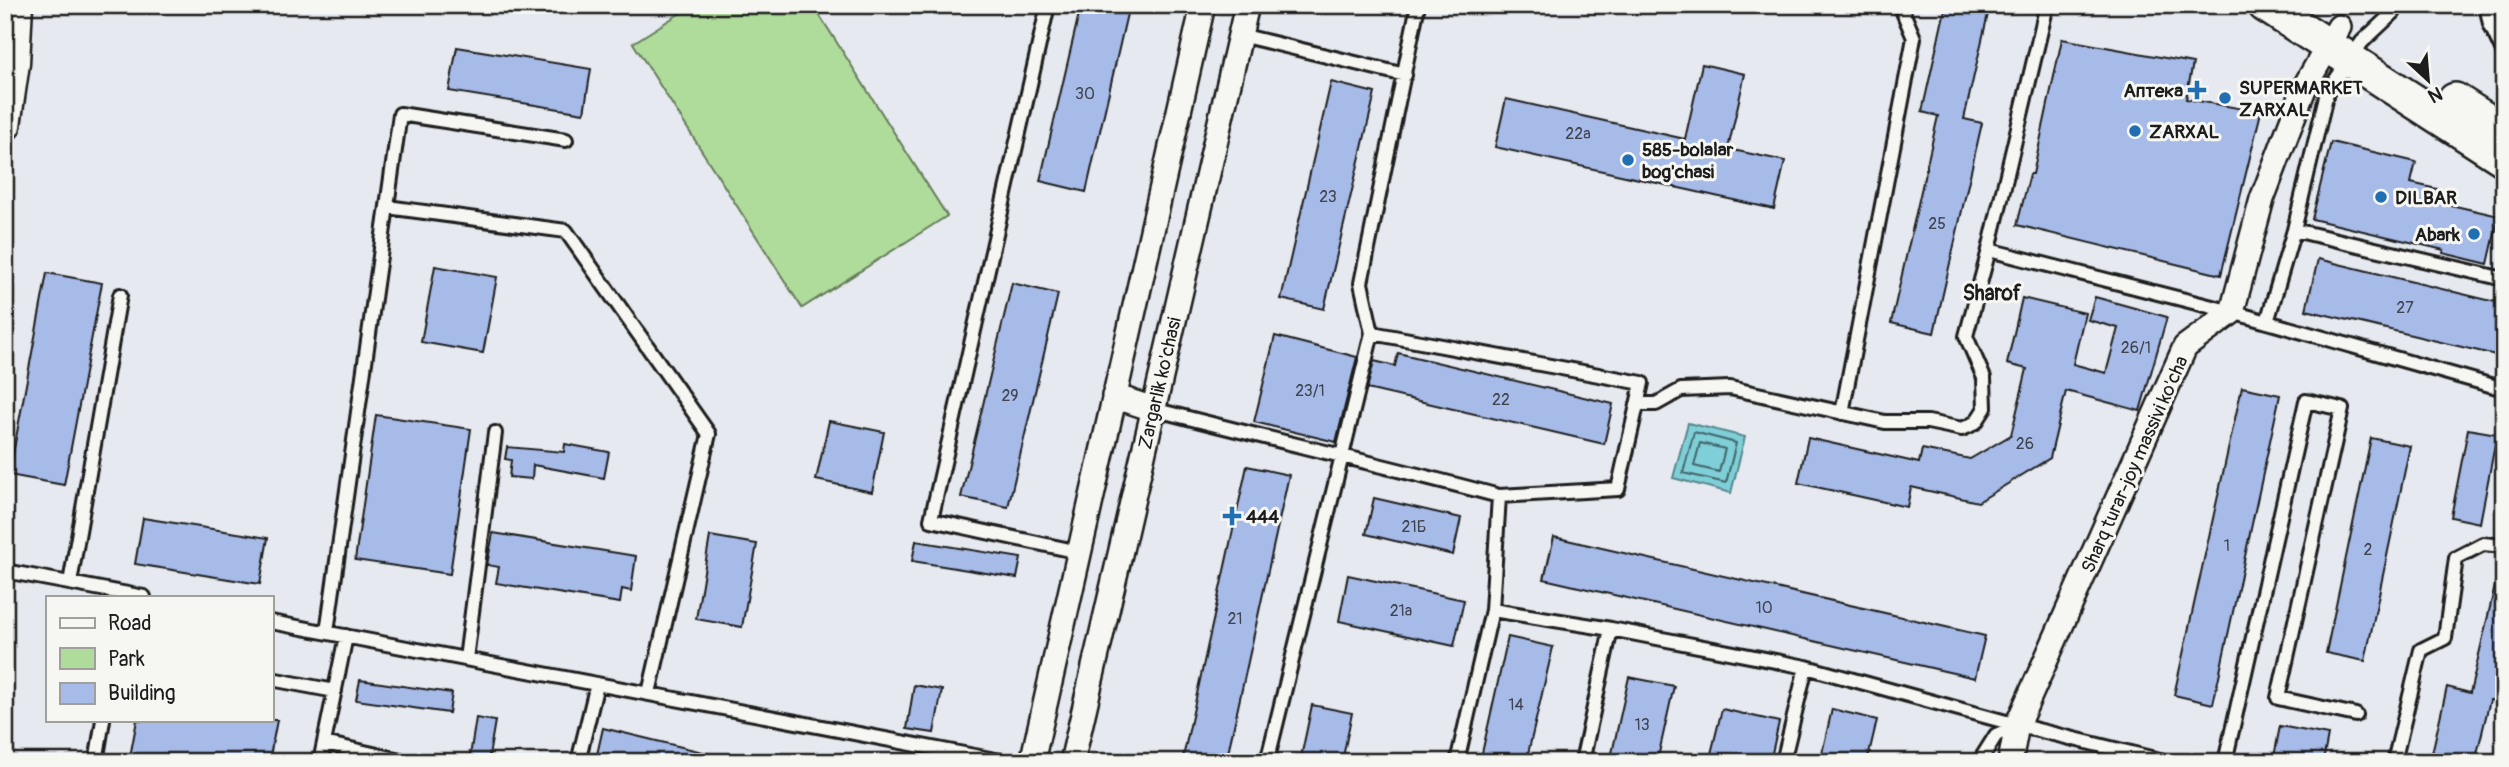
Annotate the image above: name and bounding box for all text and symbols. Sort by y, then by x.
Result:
north arrow [2394,46,2464,116]
place label: SUPERMARKET ZARXAL [2239,76,2363,122]
place label: Аптека [2123,79,2183,103]
text: N [2424,81,2446,108]
marker: Аптека [2189,82,2205,98]
house number: 30 [1075,84,1095,104]
marker: SUPERMARKET ZARXAL [2217,90,2233,106]
place label: ZARXAL [2149,120,2219,144]
marker: ZARXAL [2127,123,2143,139]
house number: 22a [1565,124,1591,144]
place label: 585-bolalar bog'chasi [1642,138,1734,184]
marker: 585-bolalar bog'chasi [1620,152,1636,168]
place label: DILBAR [2395,186,2457,210]
house number: 23 [1319,187,1337,207]
marker: DILBAR [2373,189,2389,205]
house number: 25 [1928,214,1946,234]
place label: Abark [2415,223,2461,247]
marker: Abark [2466,226,2482,242]
district label: Sharof [1963,280,2022,307]
house number: 27 [2396,298,2414,318]
street label: Zargarlik ko'chasi [1133,315,1187,452]
house number: 26/1 [2121,338,2151,358]
street label: Sharq turar-joy massivi ko'cha [2076,352,2194,577]
house number: 23/1 [1295,381,1325,401]
house number: 29 [1001,386,1019,406]
house number: 22 [1492,390,1510,410]
house number: 26 [2016,434,2034,454]
place label: 444 [1246,505,1279,529]
marker: 444 [1224,508,1240,524]
house number: 21Б [1402,517,1426,537]
house number: 1 [2224,536,2230,556]
house number: 2 [2364,540,2373,560]
legend [46,596,273,722]
house number: 10 [1755,598,1773,618]
house number: 21а [1390,601,1412,621]
house number: 21 [1227,609,1243,629]
text: Road [108,610,152,637]
text: Park [108,646,145,673]
text: Building [108,680,175,707]
house number: 14 [1508,695,1524,715]
house number: 13 [1634,715,1650,735]

